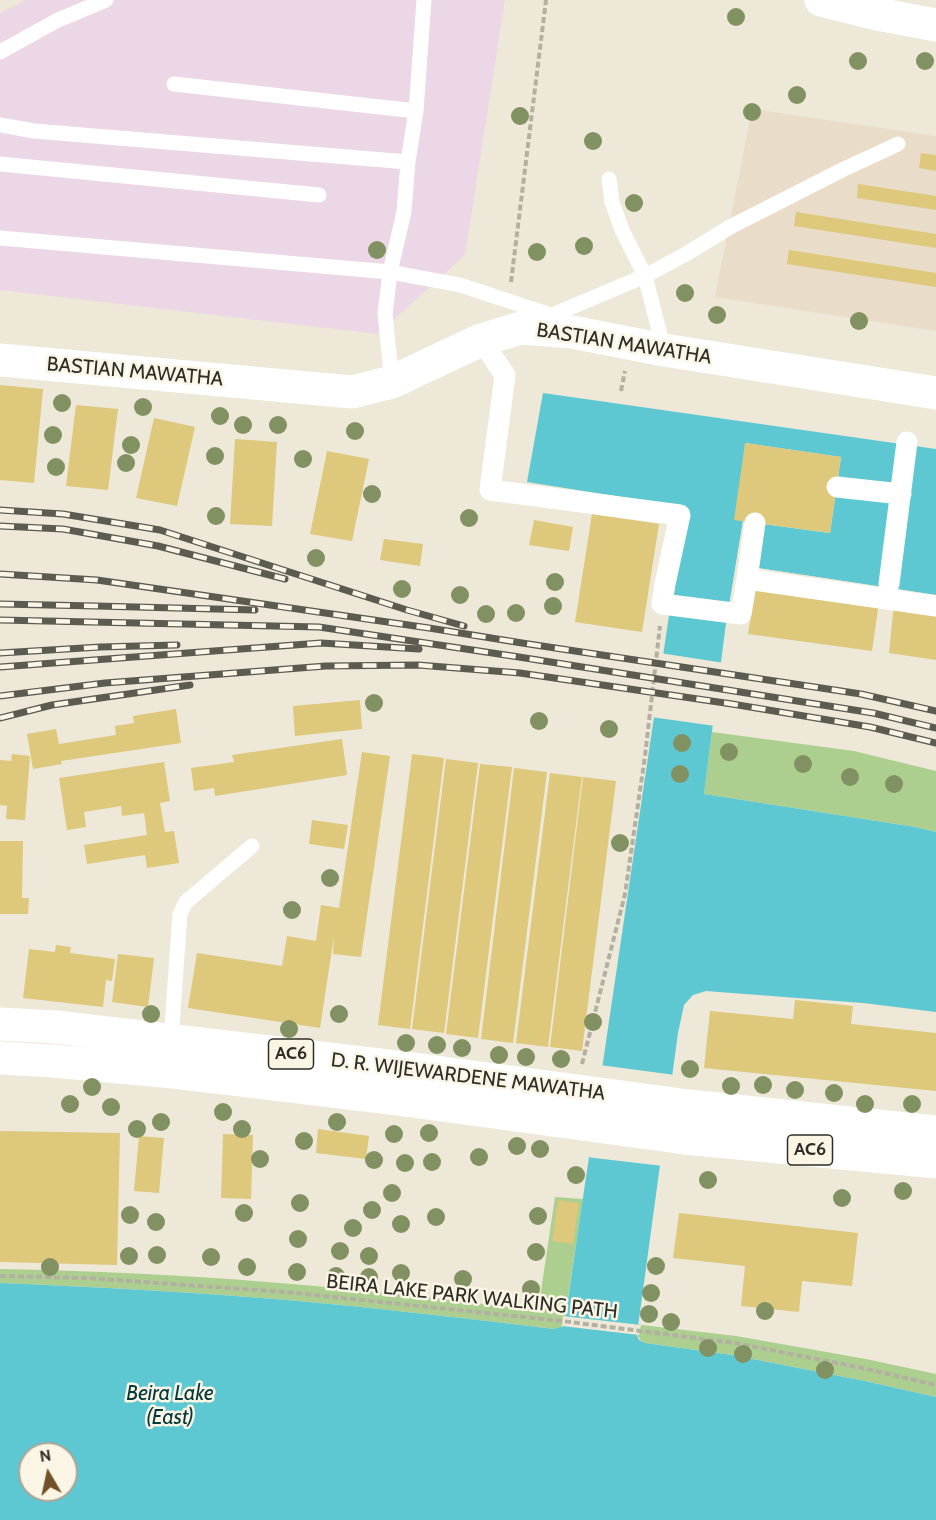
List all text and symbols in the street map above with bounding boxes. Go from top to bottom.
street label: BASTIAN MAWATHA [535,318,713,370]
street label: BASTIAN MAWATHA [46,352,224,392]
road number: AC6 [268,1039,314,1069]
street label: D. R. WIJEWARDENE MAWATHA [330,1048,606,1106]
road number: AC6 [788,1135,832,1165]
street label: BEIRA LAKE PARK WALKING PATH [325,1270,619,1324]
water label: Beira Lake (East) [126,1381,214,1431]
north arrow [18,1442,78,1502]
text: N [38,1445,52,1466]

